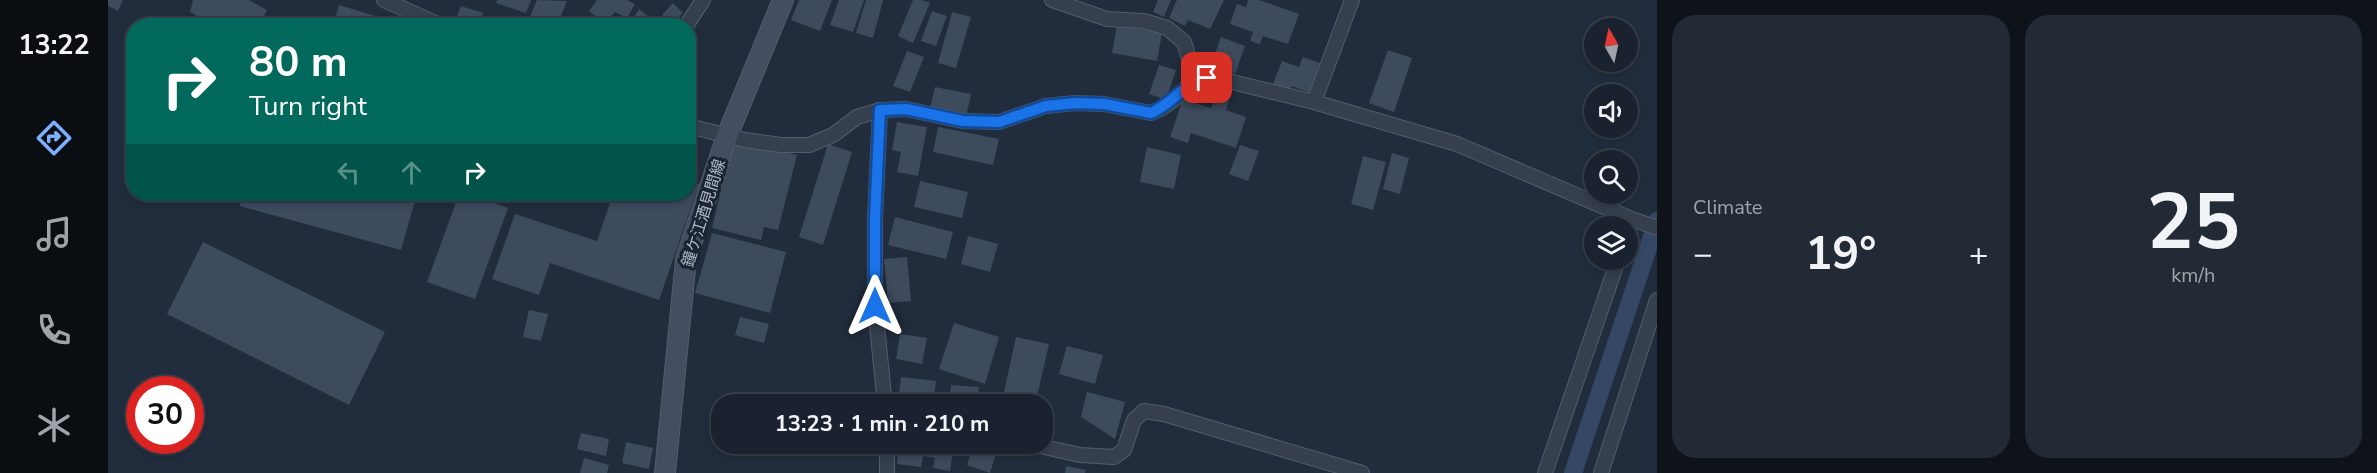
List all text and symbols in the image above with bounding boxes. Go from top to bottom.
north arrow [1584,18,1638,72]
map controls [1584,18,1638,270]
text: 13:22 [18,27,90,64]
text: 80 m [249,34,348,91]
icon: right [150,42,228,120]
pin [1181,52,1232,103]
icon: arrive [1190,61,1223,94]
button: sound [1584,84,1638,138]
text: Turn right [249,88,367,125]
icon: directions [33,117,75,159]
button: search [1584,150,1638,204]
icon: left [332,156,365,189]
icon: ahead [395,156,428,189]
icon: right [458,156,491,189]
street label: 鐘ケ江酒見間線 [677,157,731,270]
text: 25 [2146,169,2240,276]
text: Climate [1693,194,1762,221]
icon: music [33,213,75,255]
button: layers [1584,216,1638,270]
text: 19° [1805,224,1876,285]
text: − [1693,232,1713,277]
text: + [1969,232,1989,277]
text: km/h [2171,262,2215,289]
position arrow [843,274,907,338]
icon: phone [33,309,75,351]
speed limit sign: 30 [126,376,204,454]
icon: climate [33,404,75,446]
text: 13:23 · 1 min · 210 m [775,409,989,439]

